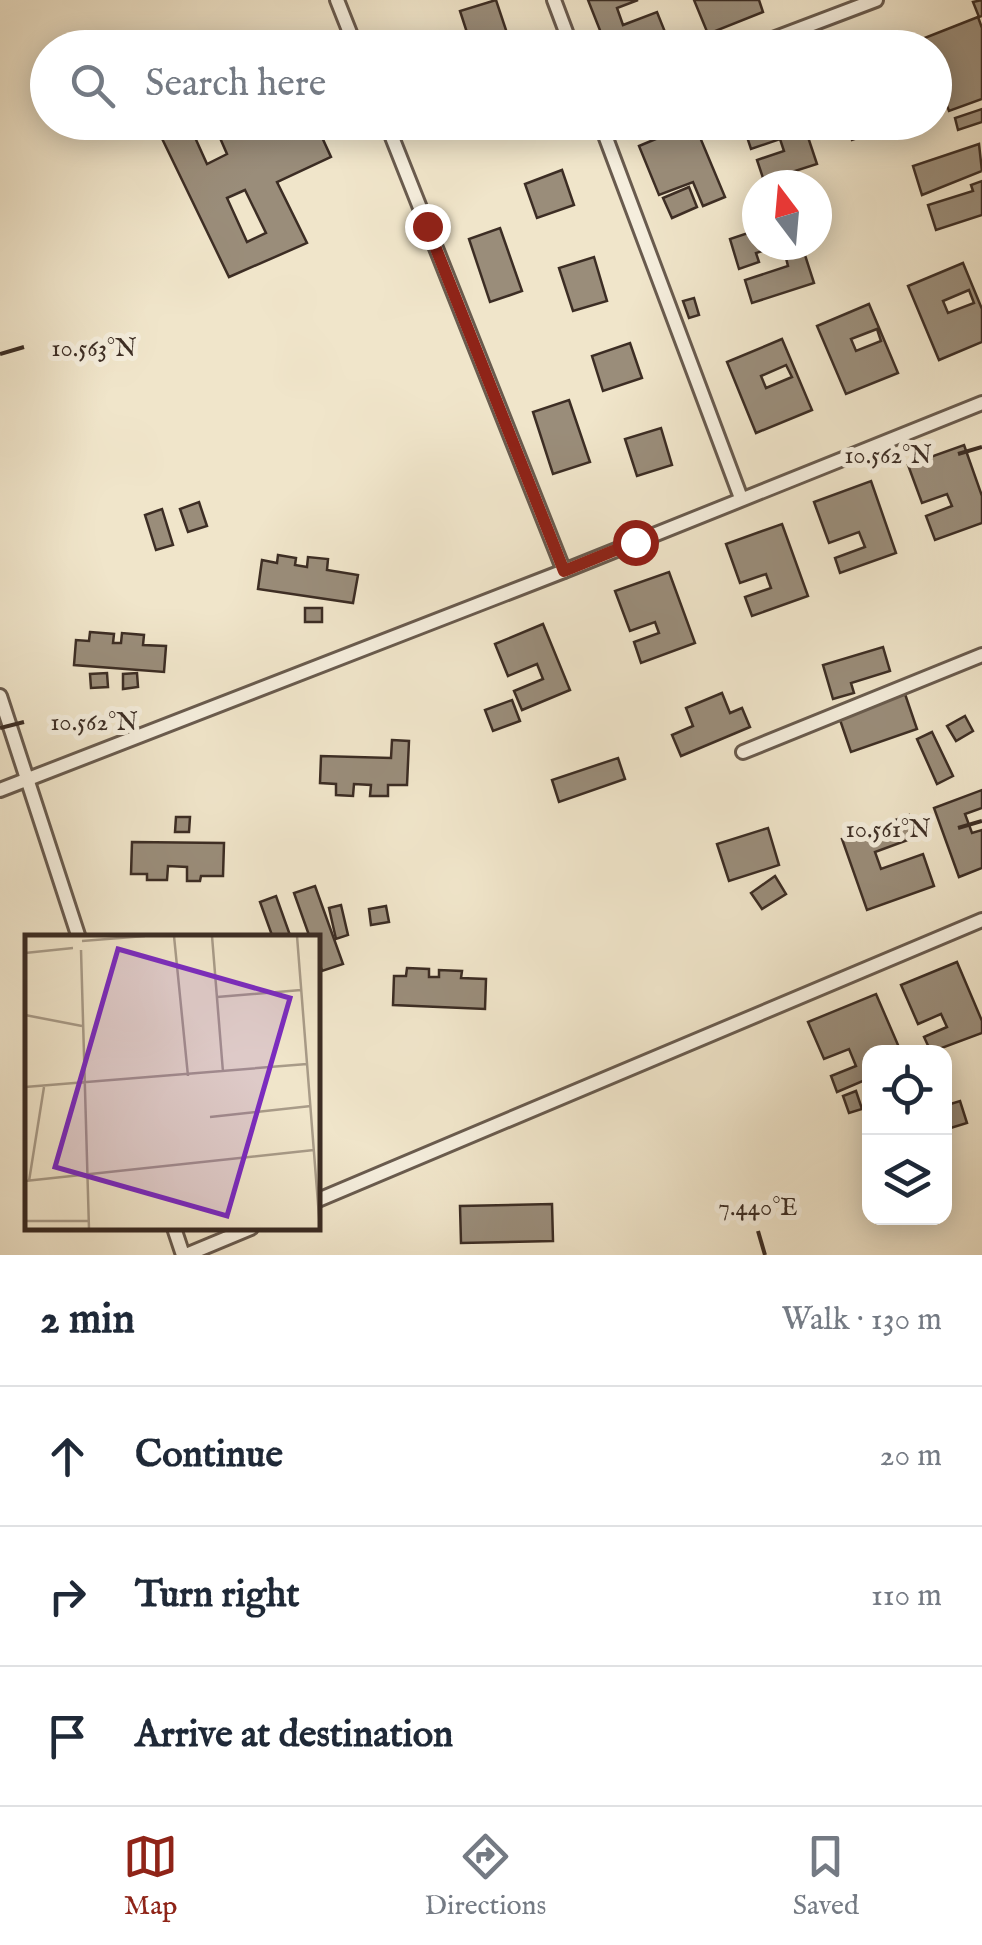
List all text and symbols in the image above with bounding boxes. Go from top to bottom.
search box [30,30,952,140]
icon: search [65,58,120,113]
text: Search here [145,61,326,109]
north arrow [742,170,832,260]
route end [405,204,451,250]
text: 10.563°N [51,333,137,365]
text: 10.562°N [844,440,932,472]
route start [613,520,659,566]
text: 10.562°N [50,707,138,739]
text: 10.561°N [845,814,931,846]
inset map [25,935,320,1230]
map controls [862,1045,952,1225]
button: locate [862,1045,952,1135]
button: layers [862,1135,952,1225]
text: 7.440°E [718,1192,798,1224]
text: 2 min [40,1294,135,1347]
text: Walk · 130 m [781,1300,942,1341]
icon: ahead [40,1429,95,1484]
text: Continue [135,1432,283,1480]
text: 20 m [880,1436,942,1477]
icon: right [40,1569,95,1624]
text: Turn right [135,1572,299,1620]
text: 110 m [871,1576,942,1617]
icon: arrive [40,1709,95,1764]
text: Arrive at destination [135,1712,453,1760]
tab: Map [123,1829,178,1924]
tab: Directions [424,1829,546,1924]
tab: Saved [793,1829,859,1924]

